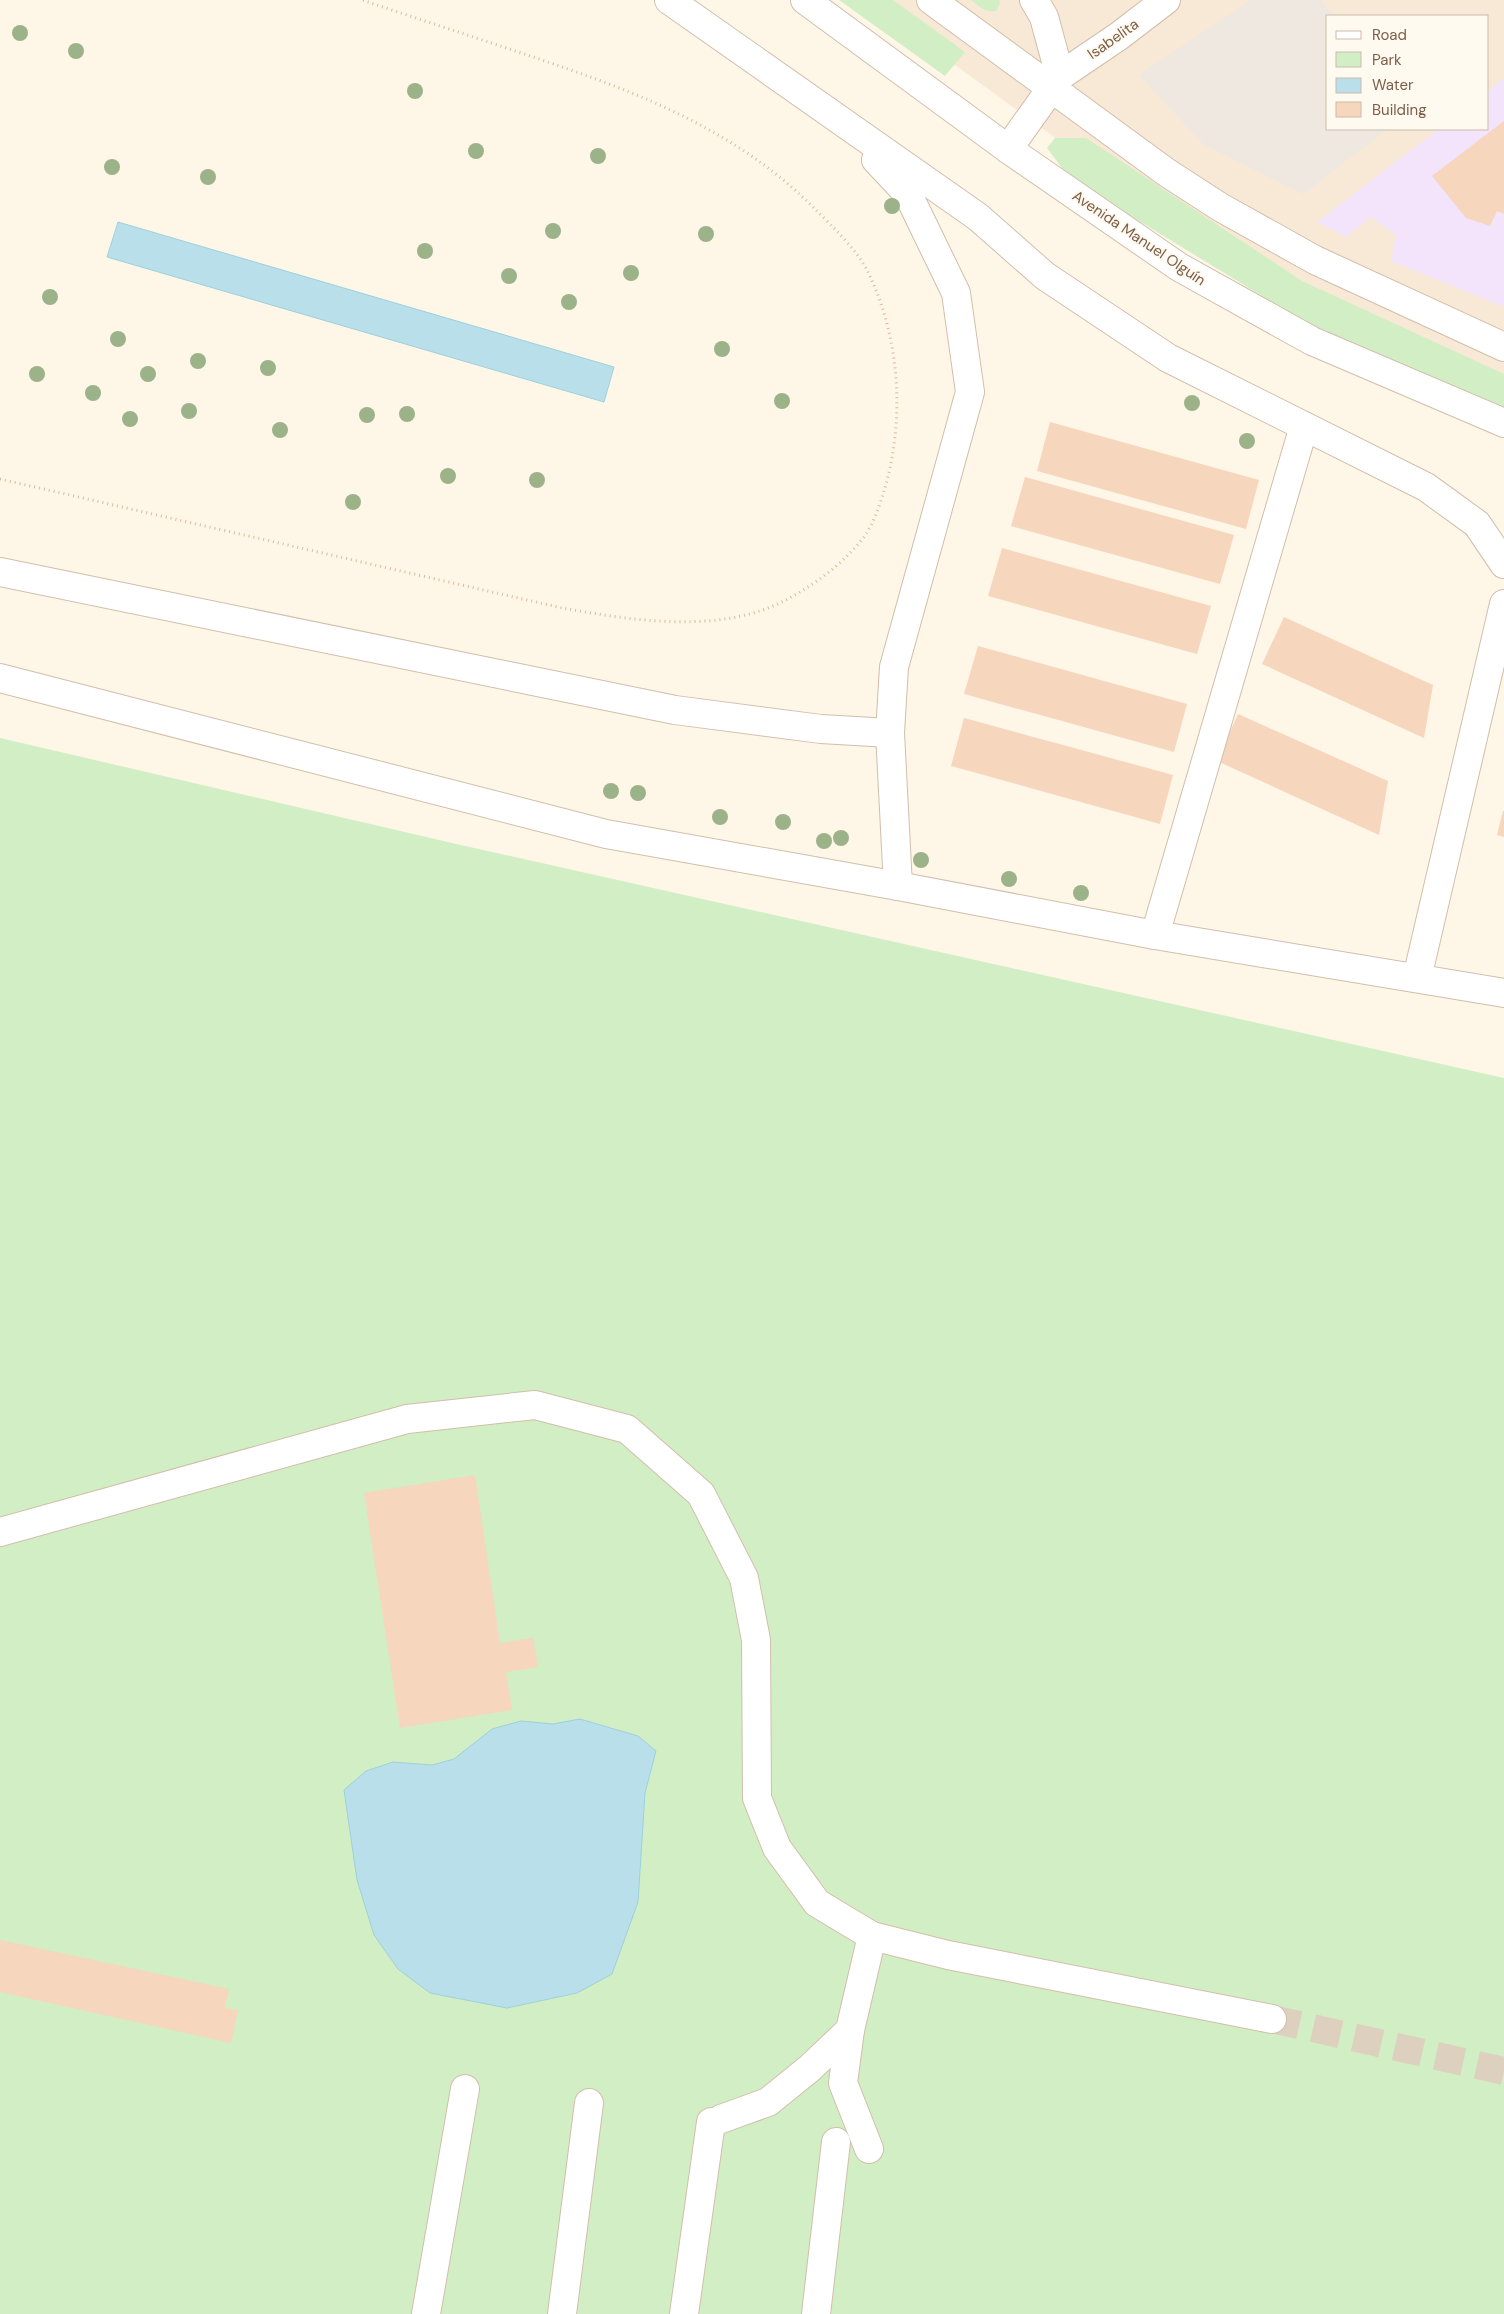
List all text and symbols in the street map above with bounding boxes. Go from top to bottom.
street label: Isabelita [1083,14,1143,64]
legend [1326,15,1489,130]
text: Road [1372,25,1407,45]
text: Park [1372,50,1402,70]
text: Water [1372,75,1414,95]
text: Building [1372,100,1427,120]
street label: Avenida Manuel Olguín [1068,186,1210,290]

